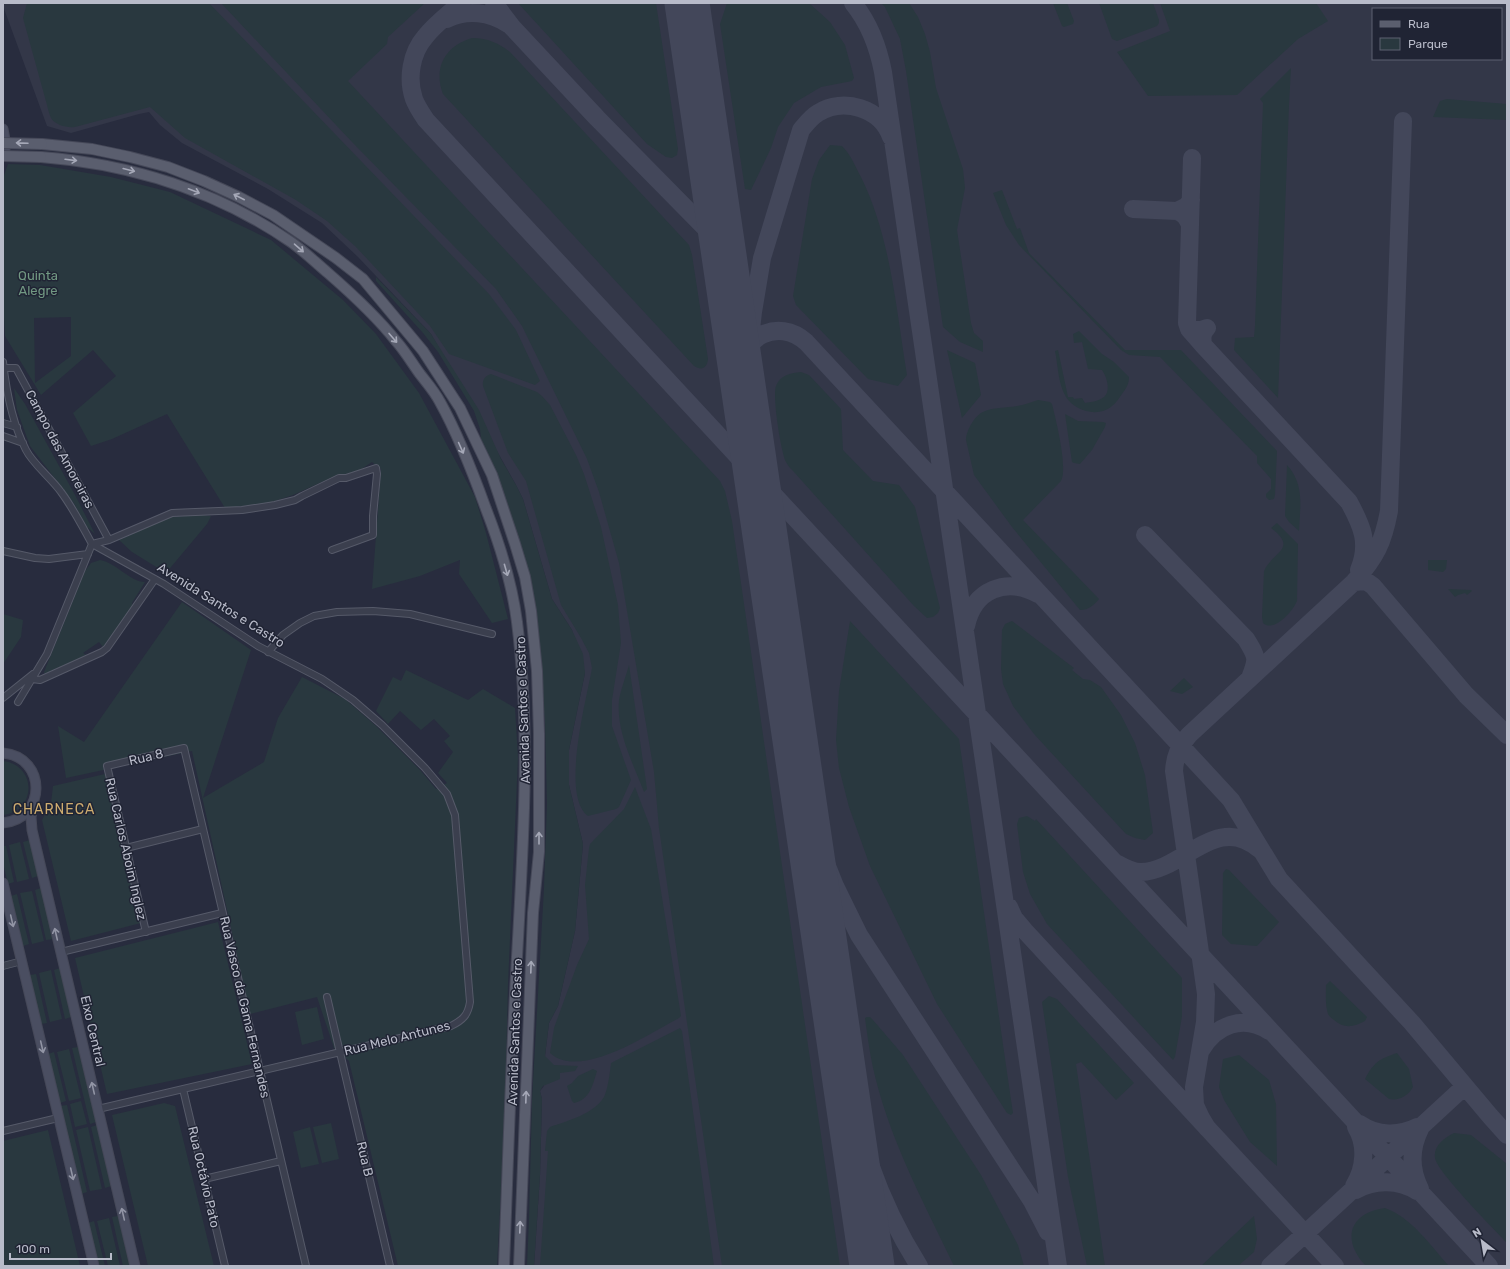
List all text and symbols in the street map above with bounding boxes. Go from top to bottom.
legend [1372,8,1502,60]
text: Rua [1408,17,1430,31]
text: Parque [1408,37,1448,51]
one-way arrow [16,139,29,147]
one-way arrow [64,156,77,164]
one-way arrow [122,167,135,174]
one-way arrow [187,187,199,195]
one-way arrow [233,193,245,200]
one-way arrow [294,244,304,253]
park label: Quinta Alegre [18,268,58,299]
one-way arrow [389,332,398,343]
street label: Campo das Amoreiras [22,387,98,511]
one-way arrow [458,441,465,453]
street label: Avenida Santos e Castro [155,560,287,650]
one-way arrow [503,563,510,576]
street label: Avenida Santos e Castro [513,636,533,784]
street label: Rua 8 [127,746,165,768]
street label: Rua Carlos Aboim Inglez [101,776,150,922]
district label: CHARNECA [13,801,95,818]
one-way arrow [535,832,543,845]
one-way arrow [9,914,16,927]
street label: Rua Vasco da Gama Fernandes [217,915,273,1100]
one-way arrow [52,928,60,941]
street label: Avenida Santos e Castro [505,958,525,1106]
one-way arrow [527,961,535,974]
street label: Eixo Central [78,994,108,1068]
street label: Rua Melo Antunes [342,1017,452,1058]
one-way arrow [38,1040,46,1053]
one-way arrow [88,1082,96,1095]
one-way arrow [522,1091,529,1104]
street label: Rua Octávio Pato [185,1125,223,1229]
street label: Rua B [354,1140,376,1178]
one-way arrow [68,1167,76,1180]
one-way arrow [118,1208,126,1221]
one-way arrow [517,1221,524,1234]
north arrow [1462,1221,1502,1261]
text: N [1470,1225,1484,1240]
scale bar [10,1235,111,1261]
text: 100 m [16,1242,50,1256]

